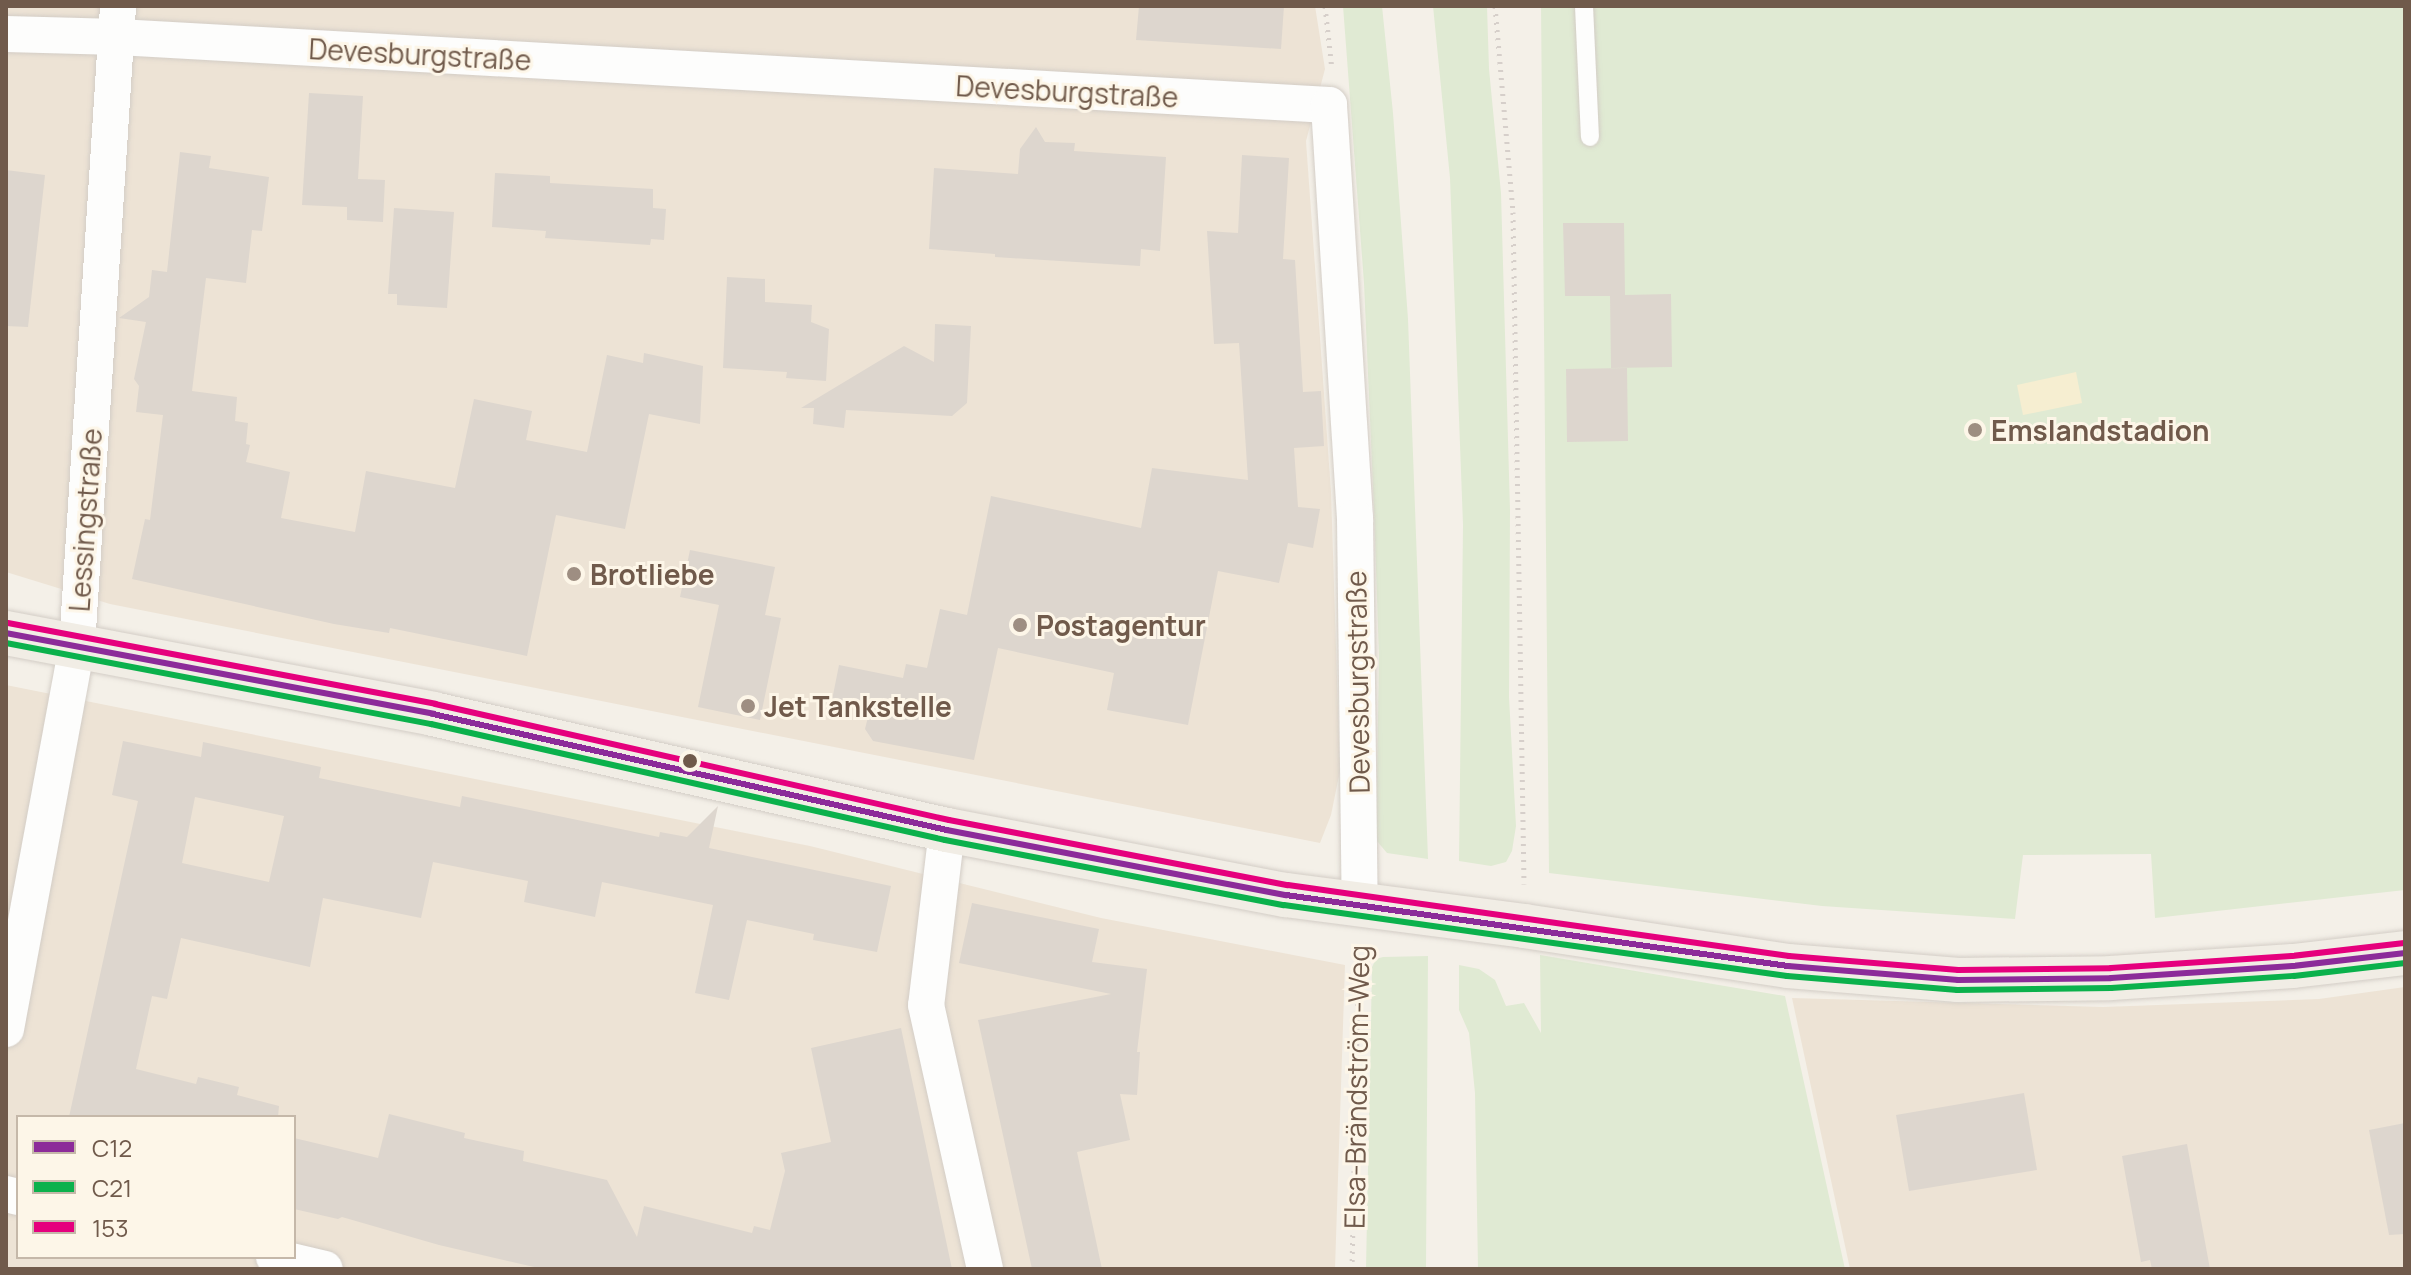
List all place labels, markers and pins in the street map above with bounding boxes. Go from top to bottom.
place label: Emslandstadion [1991,413,2210,447]
marker: Emslandstadion [1966,421,1984,439]
place label: Brotliebe [590,557,715,591]
marker: Brotliebe [565,565,583,583]
place label: Postagentur [1036,608,1206,642]
marker: Postagentur [1011,616,1029,634]
place label: Jet Tankstelle [764,689,952,723]
marker: Jet Tankstelle [739,697,757,715]
unlabelled marker [682,753,698,769]

